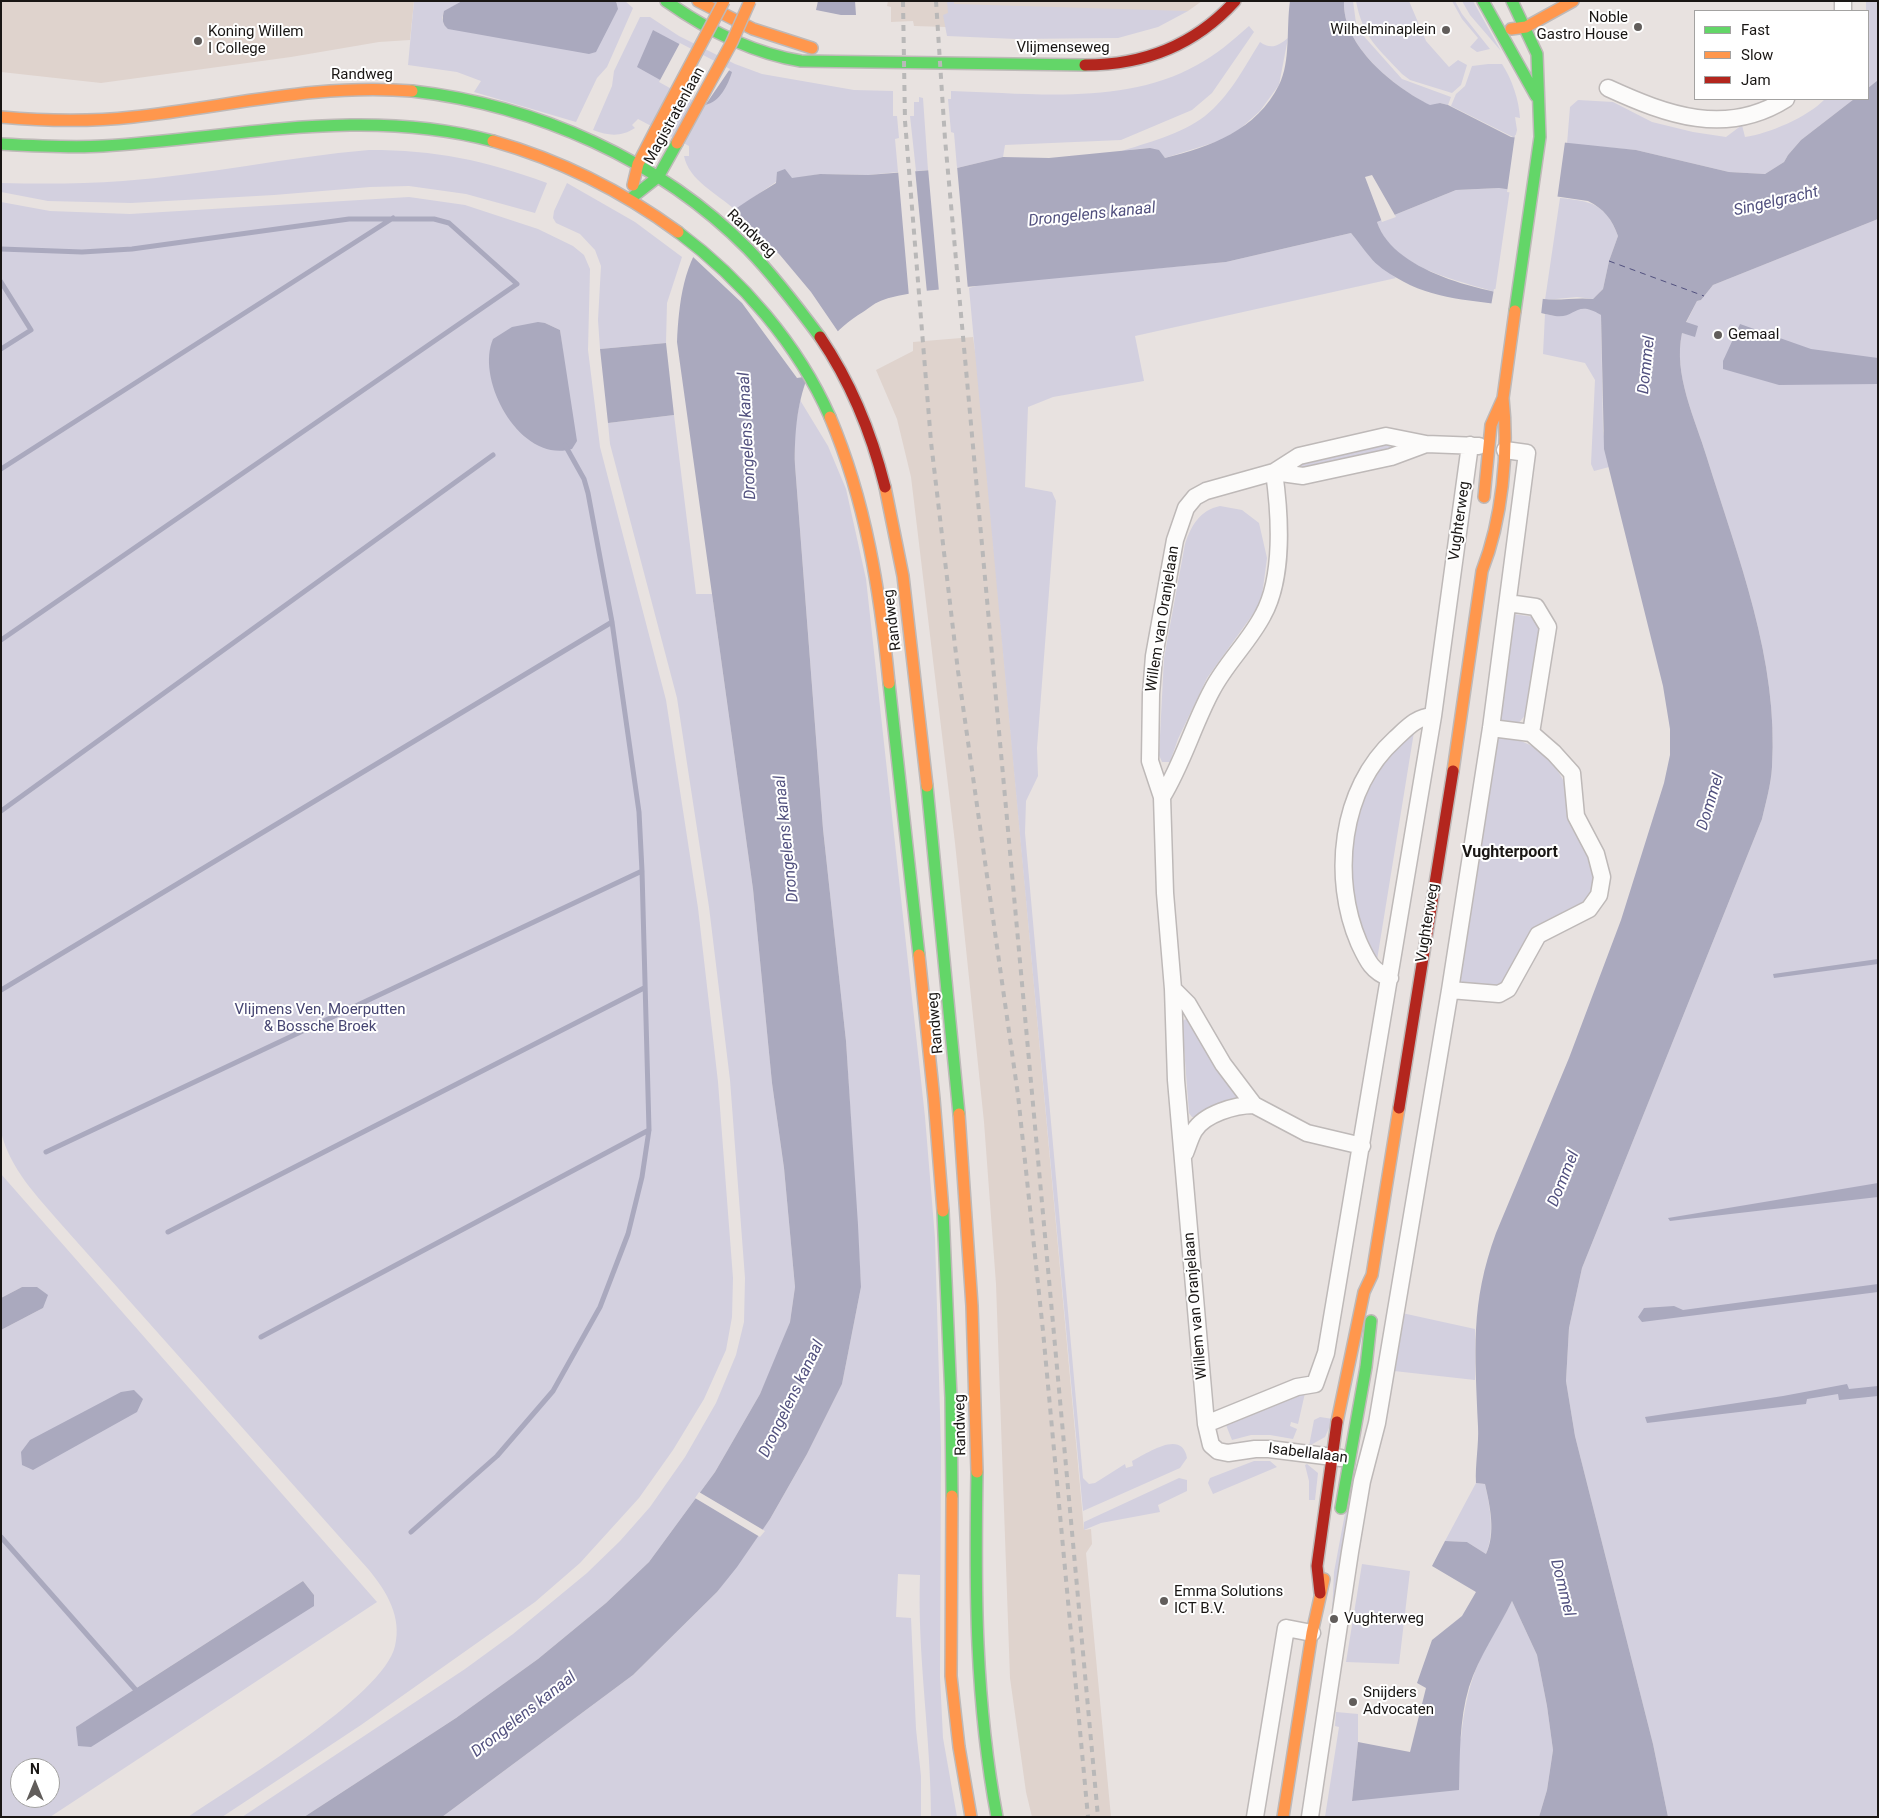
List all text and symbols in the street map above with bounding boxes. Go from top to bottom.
place label: Noble Gastro House [1537,9,1628,44]
legend [1694,10,1869,100]
place label: Wilhelminaplein [1330,21,1436,39]
marker: Noble Gastro House [1632,21,1644,33]
text: Fast [1741,21,1770,39]
place label: Koning Willem I College [208,23,303,58]
marker: Wilhelminaplein [1440,24,1452,36]
marker: Koning Willem I College [192,35,204,47]
street label: Vlijmenseweg [1016,39,1110,57]
text: Slow [1741,46,1773,64]
street label: Magistratenlaan [641,64,709,168]
street label: Randweg [331,66,393,84]
text: Jam [1741,71,1771,89]
water label: Singelgracht [1732,183,1820,221]
water label: Drongelens kanaal [1027,199,1157,231]
street label: Randweg [723,206,779,262]
place label: Gemaal [1728,326,1779,344]
marker: Gemaal [1712,329,1724,341]
water label: Dommel [1634,335,1660,395]
water label: Drongelens kanaal [735,372,761,500]
street label: Vughterweg [1446,480,1474,562]
street label: Willem van Oranjelaan [1143,545,1183,693]
street label: Randweg [880,588,906,652]
water label: Dommel [1693,771,1729,833]
water label: Drongelens kanaal [771,774,803,904]
district label: Vughterpoort [1462,843,1558,863]
street label: Vughterweg [1413,882,1443,964]
street label: Randweg [924,991,948,1055]
park label: Vlijmens Ven, Moerputten & Bossche Broek [235,1001,405,1036]
water label: Dommel [1544,1148,1584,1210]
street label: Willem van Oranjelaan [1181,1232,1211,1380]
water label: Drongelens kanaal [755,1337,829,1461]
street label: Randweg [951,1394,971,1456]
street label: Isabellalaan [1267,1440,1349,1468]
water label: Dommel [1546,1557,1578,1619]
place label: Emma Solutions ICT B.V. [1174,1583,1283,1618]
marker: Emma Solutions ICT B.V. [1158,1595,1170,1607]
place label: Vughterweg [1344,1610,1424,1628]
marker: Vughterweg [1328,1613,1340,1625]
water label: Drongelens kanaal [468,1668,580,1762]
place label: Snijders Advocaten [1363,1684,1434,1719]
marker: Snijders Advocaten [1347,1696,1359,1708]
north arrow [10,1758,60,1808]
text: N [30,1761,40,1777]

